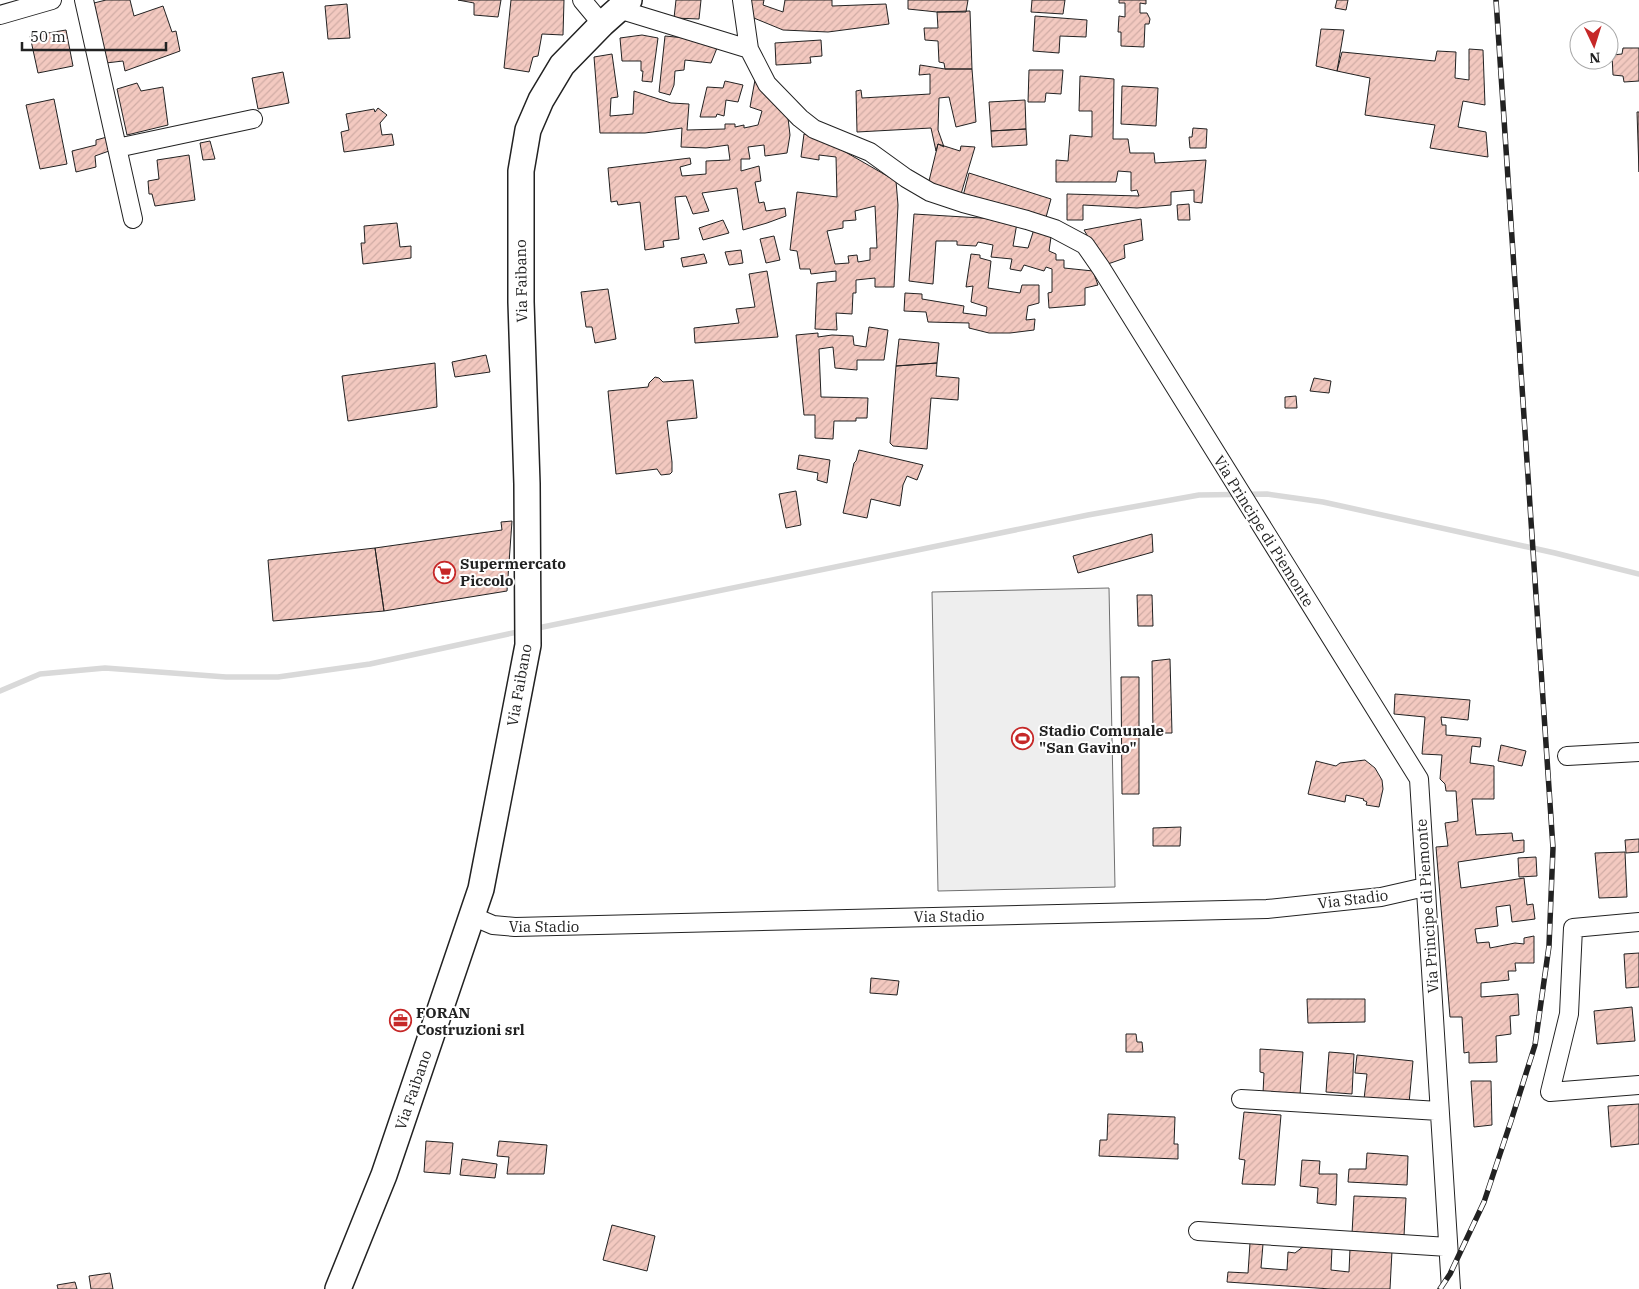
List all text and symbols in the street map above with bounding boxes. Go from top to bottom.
scale bar [22,20,166,52]
north arrow [1569,20,1619,70]
text: 50 m [30,27,66,46]
text: N [1589,49,1601,67]
street label: Via Faibano [511,239,531,323]
street label: Via Principe di Piemonte [1210,452,1318,610]
place label: Supermercato Piccolo [460,554,566,590]
supermarket icon: Supermercato Piccolo [432,560,456,584]
street label: Via Faibano [502,642,536,728]
place label: Stadio Comunale "San Gavino" [1039,721,1164,757]
sports icon: Stadio Comunale "San Gavino" [1011,727,1035,751]
street label: Via Principe di Piemonte [1411,818,1443,994]
street label: Via Stadio [1317,885,1389,913]
street label: Via Stadio [914,906,984,926]
street label: Via Stadio [509,917,579,936]
place label: FORAN Costruzioni srl [416,1003,525,1039]
office icon: FORAN Costruzioni srl [388,1009,412,1033]
street label: Via Faibano [390,1048,436,1132]

